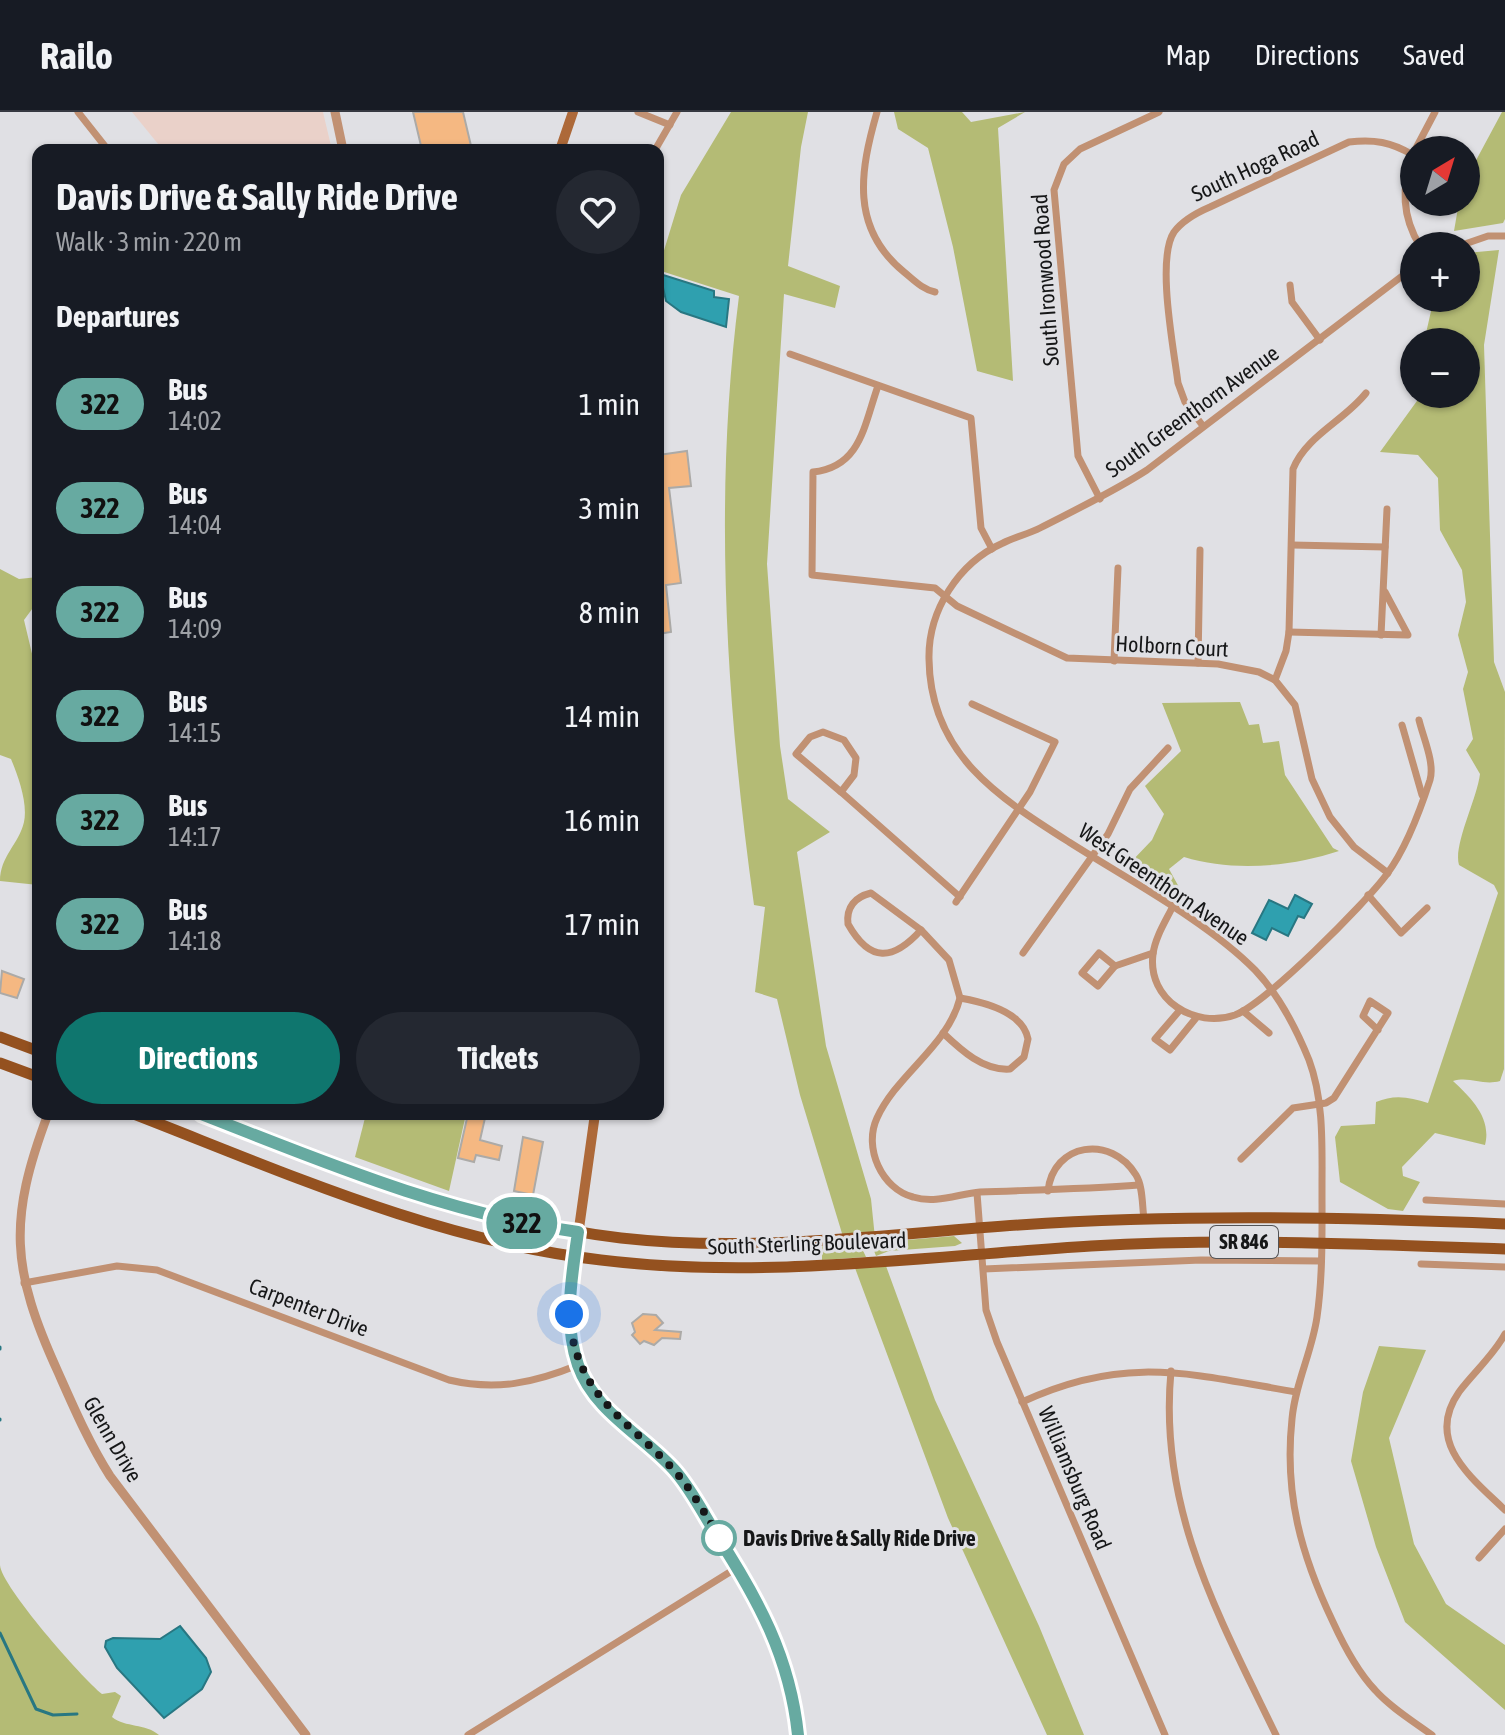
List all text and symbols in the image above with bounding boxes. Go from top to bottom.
text: Railo [40,34,113,77]
text: Map [1166,39,1211,71]
text: Directions [1255,39,1359,71]
text: Saved [1403,39,1465,71]
street label: South Hoga Road [1187,125,1323,207]
north arrow [1400,136,1480,216]
map controls [1400,136,1480,408]
button: heart [556,170,640,254]
text: Davis Drive & Sally Ride Drive [56,175,458,218]
street label: South Ironwood Road [1026,193,1064,367]
text: Walk · 3 min · 220 m [56,227,242,257]
button: + [1400,232,1480,312]
text: Departures [56,299,179,333]
button: − [1400,328,1480,408]
street label: South Greenthorn Avenue [1100,340,1284,482]
text: Bus [168,372,207,406]
text: 1 min [579,387,640,421]
text: 322 [80,388,120,420]
text: 14:02 [168,406,222,436]
text: Bus [168,476,207,510]
text: 3 min [579,491,640,525]
text: 322 [80,492,120,524]
text: 14:04 [168,510,222,540]
text: Bus [168,580,207,614]
text: 8 min [579,595,640,629]
text: 322 [80,596,120,628]
text: 14:09 [168,614,222,644]
street label: Holborn Court [1115,630,1229,662]
text: Bus [168,684,207,718]
text: 14 min [565,699,640,733]
text: 322 [80,700,120,732]
text: 14:15 [168,718,222,748]
text: Bus [168,788,207,822]
text: 16 min [565,803,640,837]
text: 322 [80,804,120,836]
street label: West Greenthorn Avenue [1074,817,1254,951]
text: 14:17 [168,822,222,852]
text: Bus [168,892,207,926]
text: 17 min [565,907,640,941]
text: 322 [80,908,120,940]
text: 14:18 [168,926,222,956]
button: Directions [56,1012,340,1104]
button: Tickets [356,1012,640,1104]
line badge: 322 [476,1197,568,1249]
text: 322 [502,1207,542,1239]
road number: SR 846 [1210,1226,1278,1258]
street label: South Sterling Boulevard [707,1227,907,1259]
street label: Carpenter Drive [246,1272,372,1342]
your location [549,1294,589,1334]
street label: Glenn Drive [78,1392,148,1486]
street label: Williamsburg Road [1033,1403,1117,1553]
marker: Davis Drive & Sally Ride Drive [702,1521,736,1555]
place label: Davis Drive & Sally Ride Drive [743,1525,976,1551]

